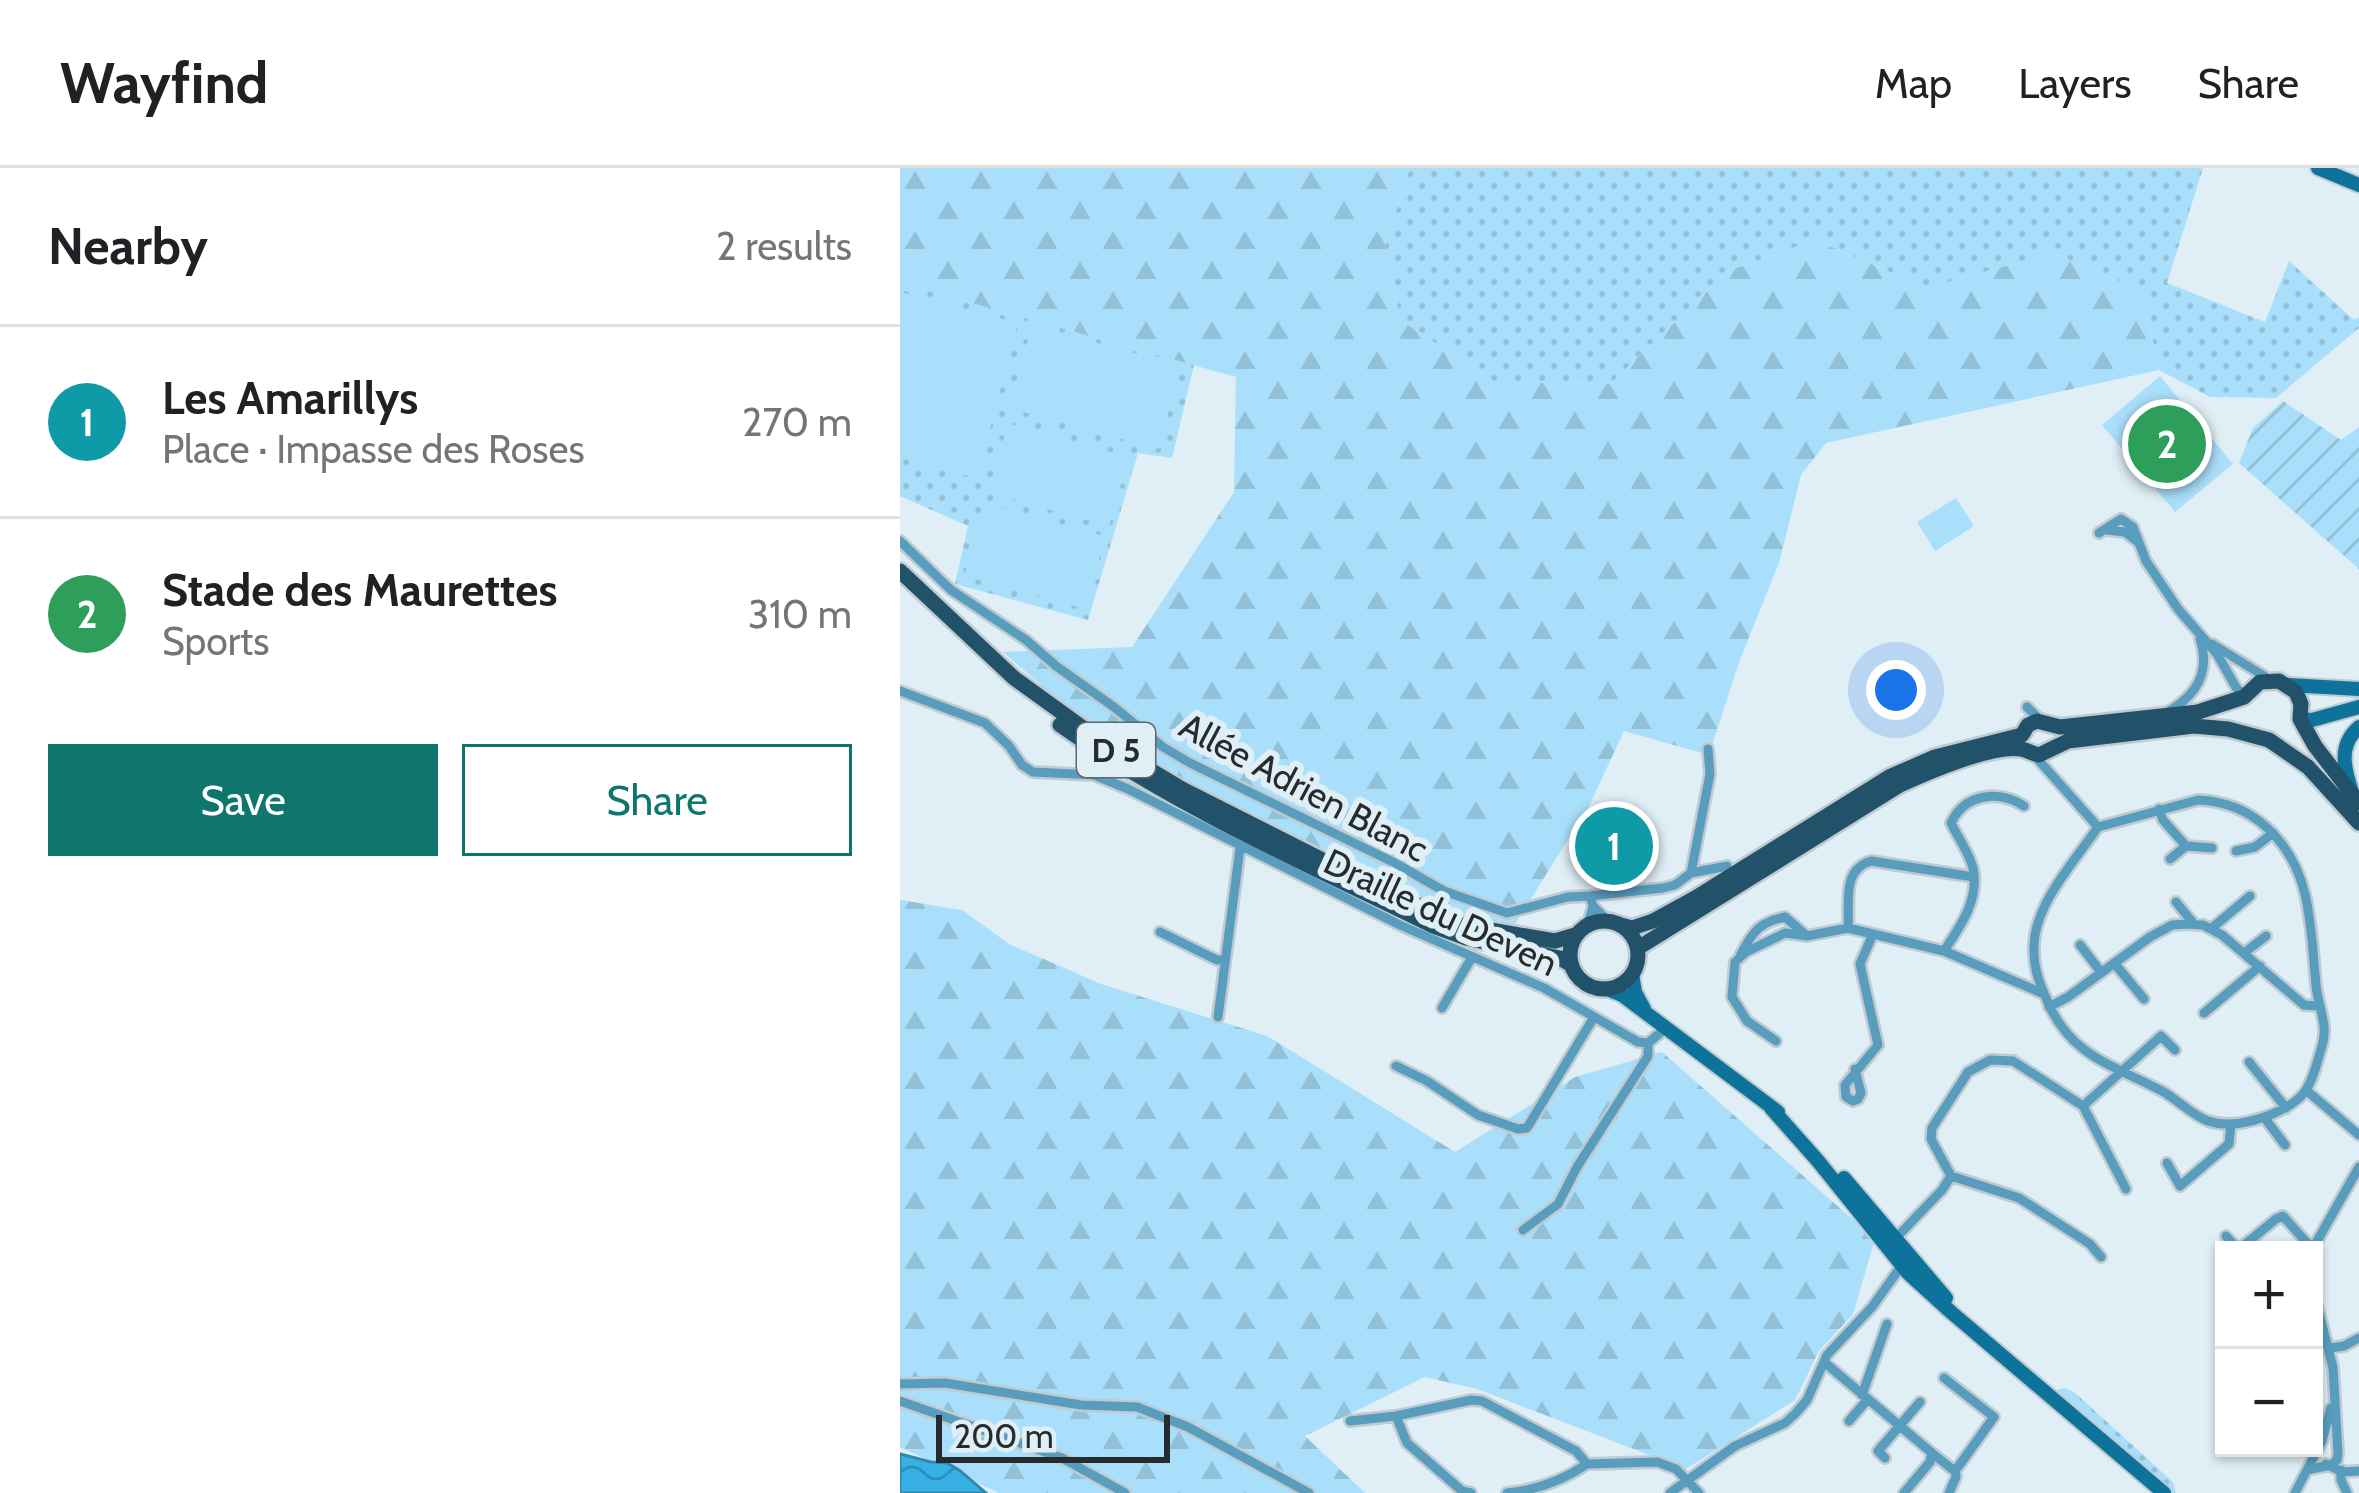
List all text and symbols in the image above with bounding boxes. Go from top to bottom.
text: Wayfind [60,48,268,117]
text: Map [1875,57,1952,109]
text: Layers [2018,57,2132,109]
text: Share [2198,57,2299,109]
text: Nearby [48,215,208,277]
text: 2 results [716,222,852,270]
text: Les Amarillys [162,371,418,425]
text: 1 [80,398,94,446]
text: 270 m [742,398,852,446]
pin: 2 [2128,399,2206,489]
text: Place · Impasse des Roses [162,425,585,473]
text: Stade des Maurettes [162,563,558,617]
text: 2 [77,590,97,638]
text: 310 m [748,590,852,638]
text: Sports [162,617,269,665]
your location [1866,660,1926,720]
street label: Allée Adrien Blanc [1172,703,1436,871]
road number: D 5 [1077,723,1155,777]
button: Save [48,744,438,856]
button: Share [462,744,852,856]
pin: 1 [1575,801,1653,891]
street label: Draille du Deven [1317,839,1565,985]
map controls [2215,1241,2323,1457]
button: + [2215,1241,2323,1349]
button: − [2215,1349,2323,1457]
scale bar [936,1409,1170,1462]
text: 200 m [954,1416,1054,1456]

